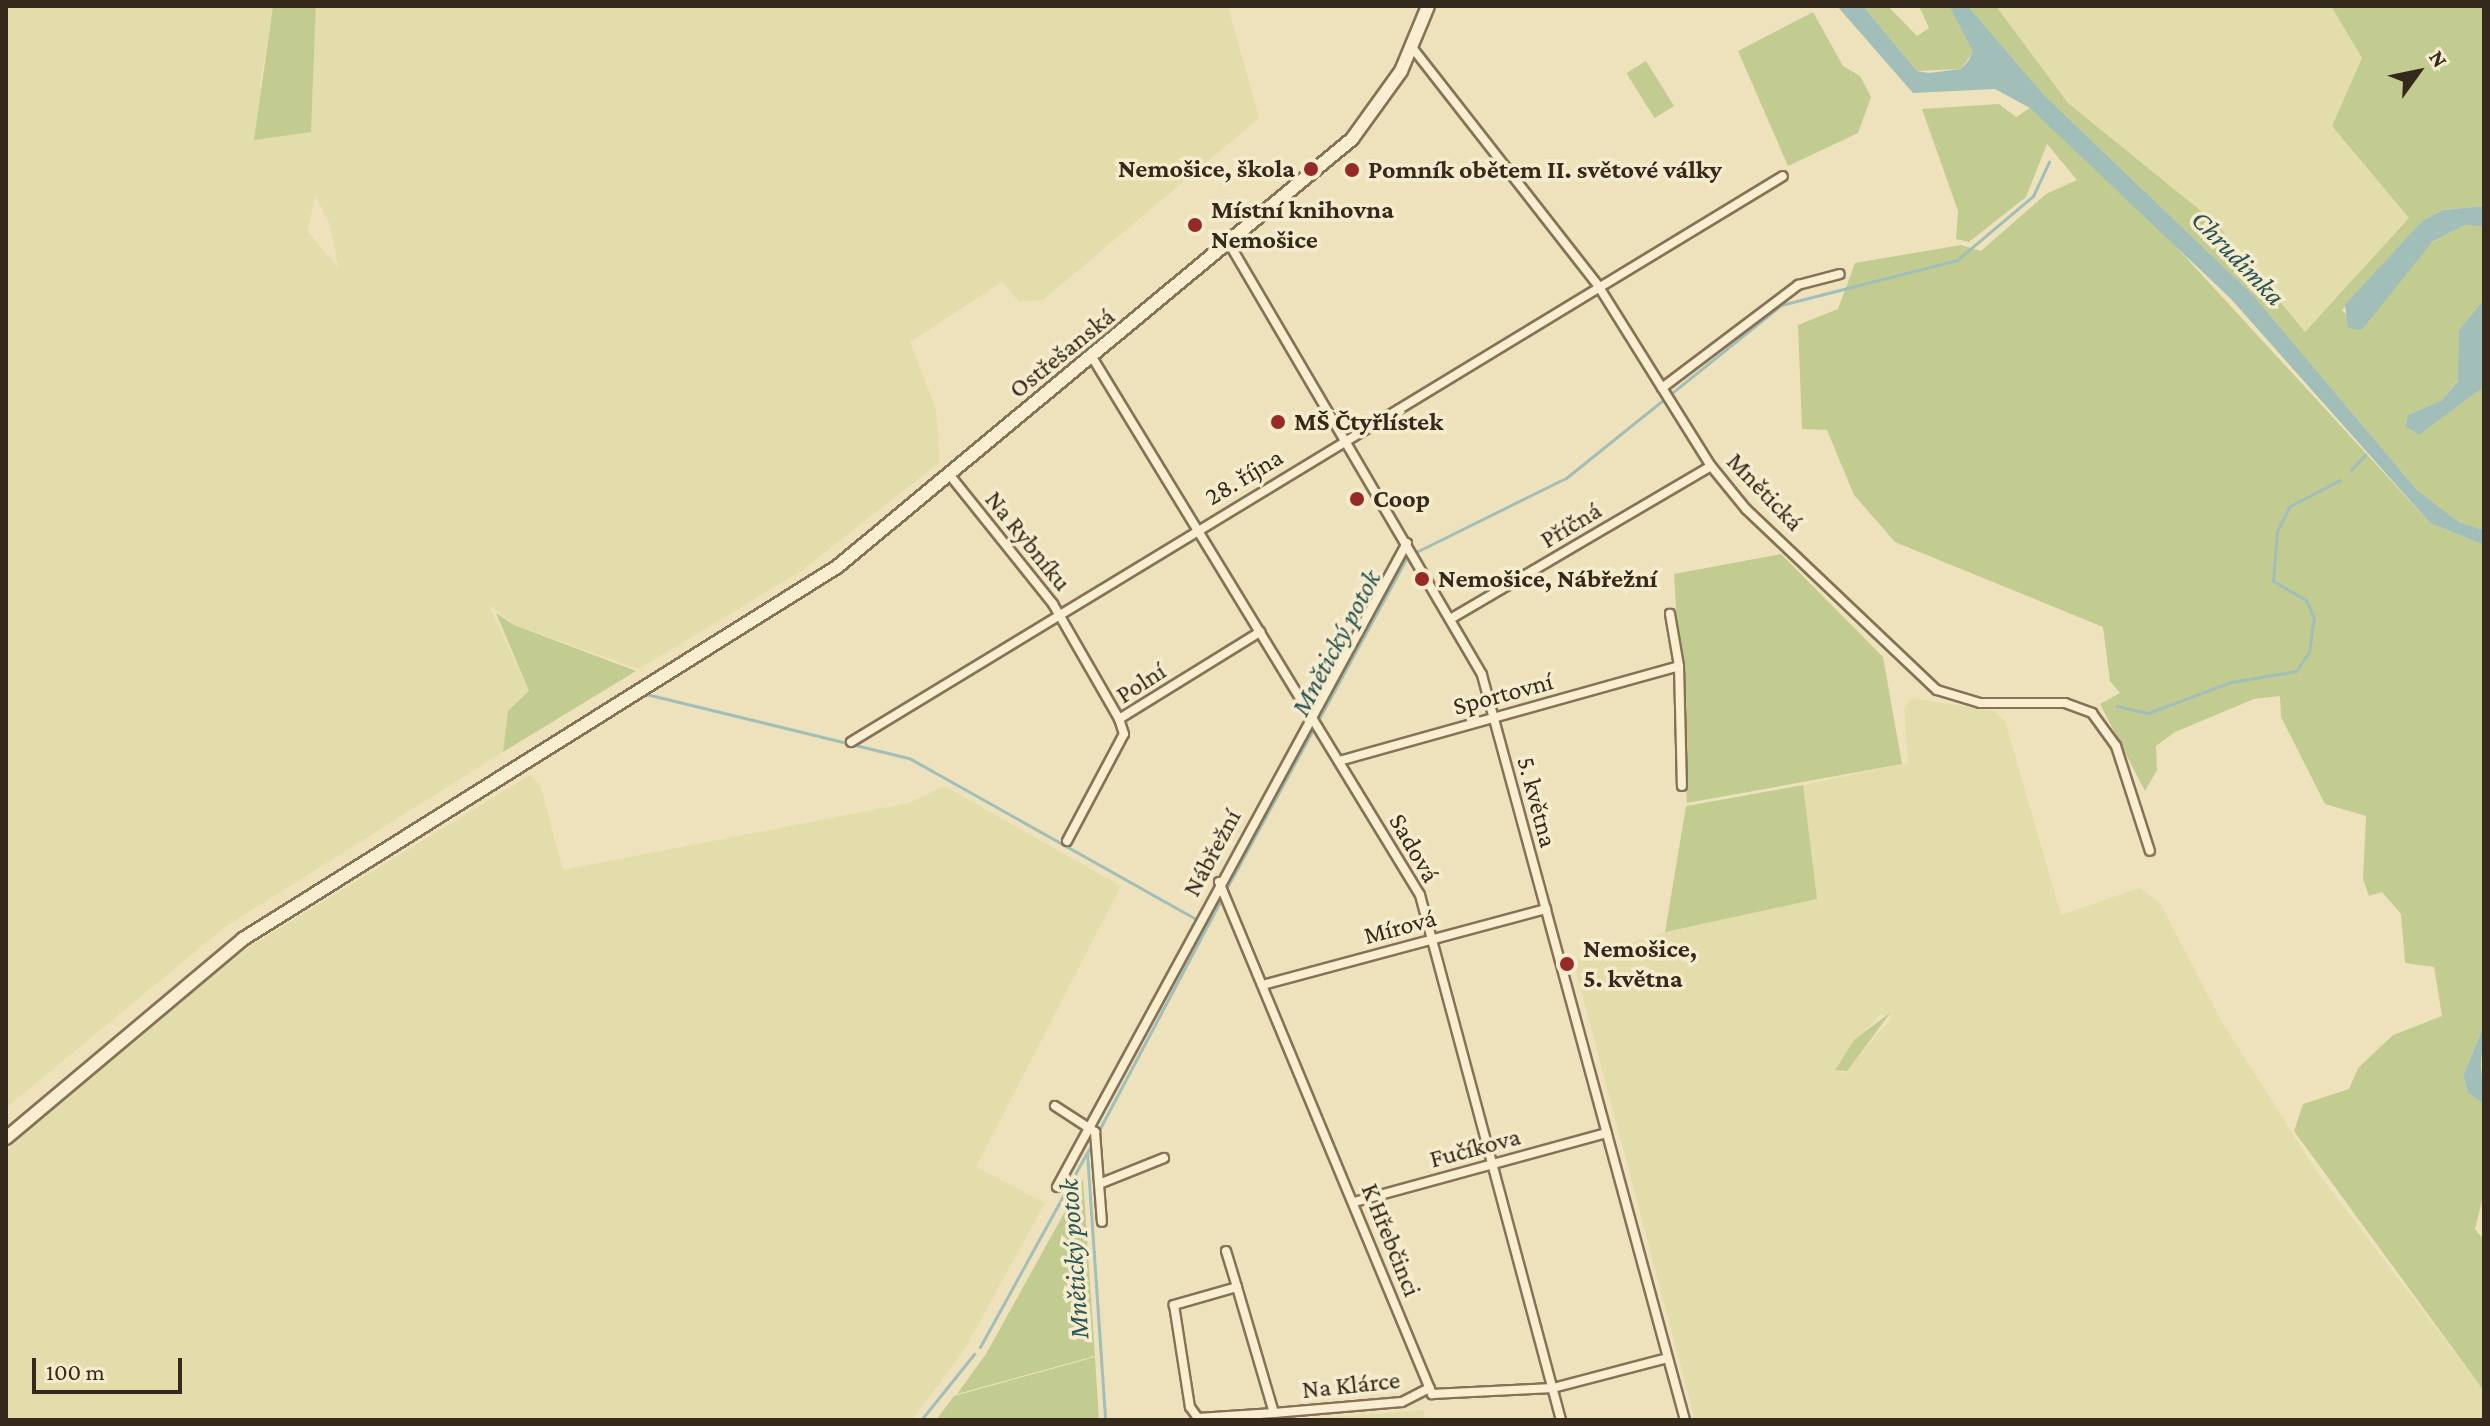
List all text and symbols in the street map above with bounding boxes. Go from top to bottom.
north arrow [2378,32,2458,112]
text: N [2424,46,2453,72]
place label: Nemošice, škola [1118,153,1295,185]
place label: Pomník obětem II. světové války [1368,154,1722,186]
marker: Nemošice, škola [1302,160,1320,178]
marker: Pomník obětem II. světové války [1343,161,1361,179]
place label: Místní knihovna Nemošice [1211,194,1394,256]
water label: Chrudimka [2184,203,2292,313]
marker: Místní knihovna Nemošice [1186,216,1204,234]
street label: Ostřešanská [1003,301,1121,405]
place label: MŠ Čtyřlístek [1294,406,1443,438]
marker: MŠ Čtyřlístek [1269,413,1287,431]
street label: 28. října [1199,442,1289,512]
street label: Mnětická [1720,446,1810,538]
place label: Coop [1373,483,1430,515]
street label: Na Rybníku [978,485,1078,597]
marker: Coop [1348,490,1366,508]
street label: Příčná [1535,495,1607,555]
place label: Nemošice, Nábřežní [1438,563,1657,595]
water label: Mnětický potok [1284,564,1388,722]
marker: Nemošice, Nábřežní [1413,570,1431,588]
street label: Polní [1110,655,1172,711]
street label: Sportovní [1450,666,1556,722]
street label: 5. května [1510,753,1564,851]
street label: Nábřežní [1176,804,1248,902]
street label: Sadová [1382,808,1446,888]
street label: Mírová [1360,902,1440,952]
place label: Nemošice, 5. května [1583,933,1697,994]
marker: Nemošice, 5. května [1558,955,1576,973]
street label: Fučíkova [1426,1121,1524,1175]
water label: Mnětický potok [1052,1178,1096,1340]
street label: K Hřebčinci [1354,1179,1428,1301]
scale bar [36,1342,186,1392]
text: 100 m [46,1358,105,1385]
street label: Na Klárce [1300,1364,1402,1406]

